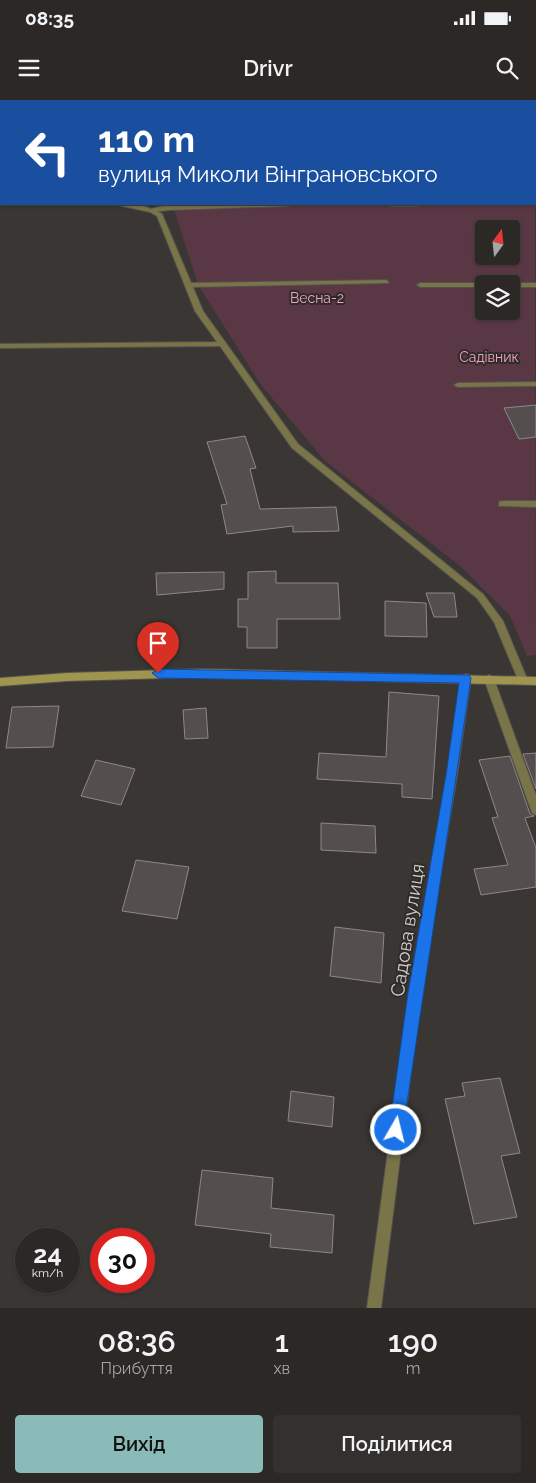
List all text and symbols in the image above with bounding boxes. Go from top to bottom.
text: 08:35 [25,7,74,29]
icon: menu [15,54,43,82]
icon: search [493,54,521,82]
text: Drivr [243,55,293,81]
text: 110 m [98,119,195,160]
icon: left [15,120,80,185]
text: вулиця Миколи Вінграновського [98,161,438,187]
north arrow [475,220,520,265]
map controls [475,220,520,320]
button: layers [475,275,520,320]
park label: Весна-2 [290,290,344,306]
park label: Садівник [459,349,519,365]
pin [137,622,179,673]
icon: arrive [144,629,172,657]
street label: Садова вулиця [386,862,428,998]
position arrow [369,1103,421,1155]
speed limit sign: 30 [90,1228,155,1293]
text: 24 [33,1239,62,1269]
text: km/h [32,1266,63,1280]
text: 08:36 [98,1324,176,1359]
text: 1 [275,1324,289,1359]
text: 190 [388,1324,438,1359]
text: Прибуття [101,1359,173,1378]
text: хв [273,1359,290,1378]
text: m [406,1359,420,1378]
button: Вихід [15,1415,263,1473]
button: Поділитися [273,1415,521,1473]

